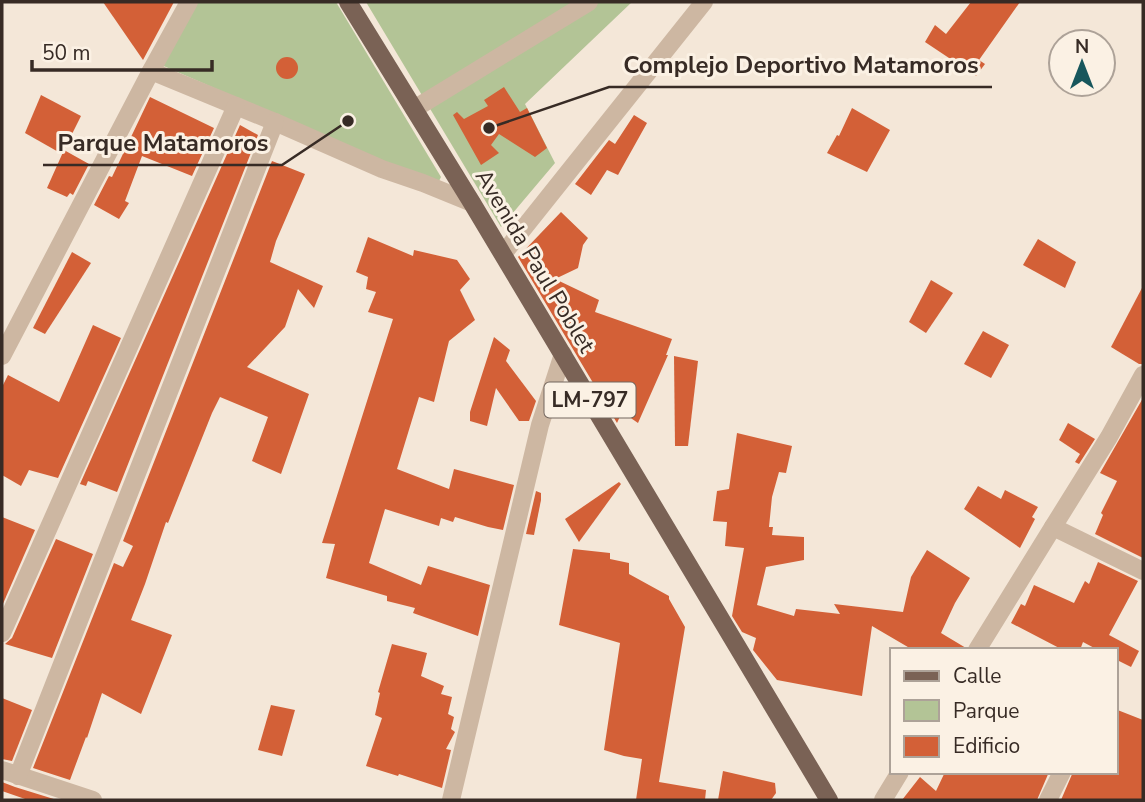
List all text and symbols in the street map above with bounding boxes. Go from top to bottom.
scale bar [32,28,212,72]
north arrow [1047,28,1117,98]
text: N [1075,34,1089,60]
text: 50 m [42,39,91,67]
callout: Complejo Deportivo Matamoros [609,42,992,87]
text: Complejo Deportivo Matamoros [623,49,979,81]
callout: Parque Matamoros [43,120,282,165]
text: Parque Matamoros [57,127,269,159]
street label: Avenida Paul Poblet [468,163,603,359]
road number: LM-797 [544,382,636,418]
legend [890,648,1117,774]
text: Calle [953,662,1001,690]
text: Parque [953,697,1020,725]
text: Edificio [953,732,1020,760]

